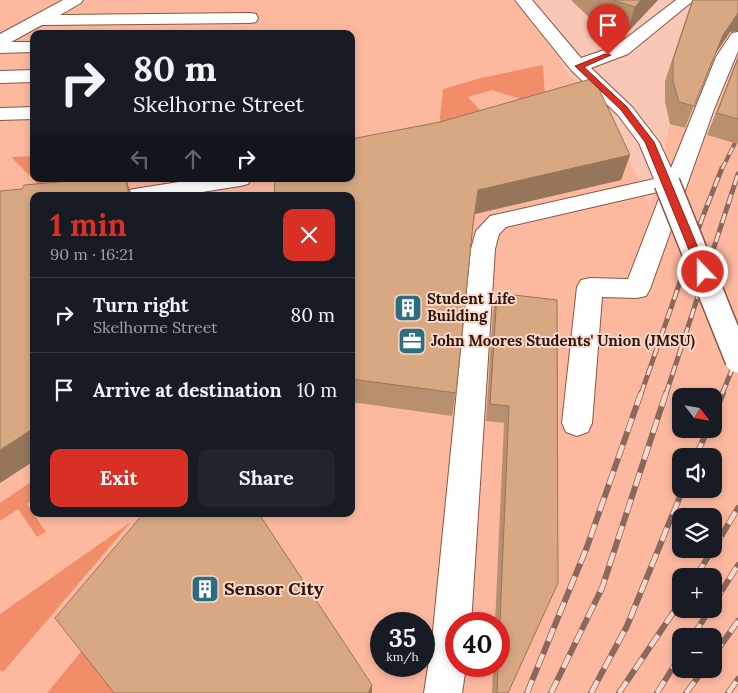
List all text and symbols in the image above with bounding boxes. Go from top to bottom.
pin [587,4,629,55]
icon: arrive [594,11,622,39]
text: 80 m [133,46,217,91]
icon: right [50,50,115,115]
text: Skelhorne Street [133,90,304,118]
icon: left [126,145,154,173]
icon: ahead [179,145,207,173]
icon: right [232,145,260,173]
text: 1 min [50,206,127,244]
button: close [283,209,335,261]
text: 90 m · 16:21 [50,244,134,264]
position arrow [676,245,728,297]
place label: Student Life Building [427,289,515,325]
text: Turn right [93,293,189,317]
building icon: Student Life Building [393,293,423,323]
icon: right [50,301,78,329]
text: 80 m [291,303,335,327]
text: Skelhorne Street [93,317,217,337]
office icon: John Moores Students' Union (JMSU) [397,326,427,356]
place label: John Moores Students' Union (JMSU) [431,331,696,351]
icon: arrive [50,376,78,404]
text: Arrive at destination [93,378,282,402]
text: 10 m [297,378,337,402]
north arrow [672,388,722,438]
map controls [672,388,722,678]
button: sound [672,448,722,498]
button: Exit [50,449,188,507]
button: Share [198,449,335,507]
button: layers [672,508,722,558]
button: + [672,568,722,618]
building icon: Sensor City [190,574,220,604]
place label: Sensor City [224,577,324,600]
speed limit sign: 40 [445,612,510,677]
text: 35 [389,622,416,654]
button: − [672,628,722,678]
text: km/h [386,649,419,664]

